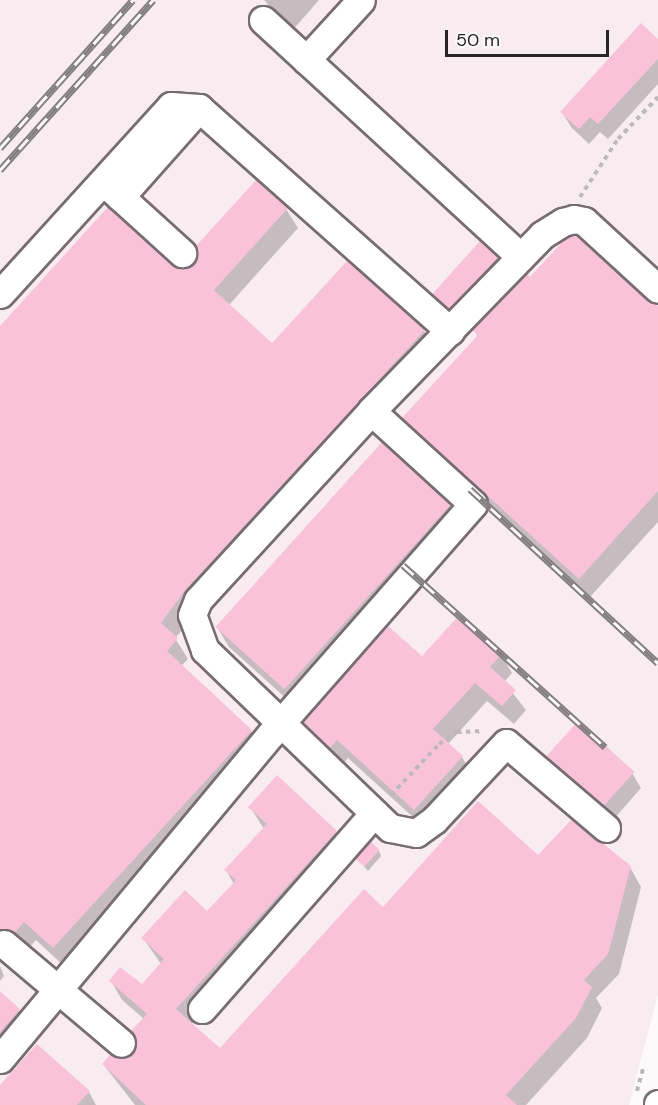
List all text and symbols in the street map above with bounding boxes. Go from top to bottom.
scale bar [448,18,612,56]
text: 50 m [456,28,500,52]

